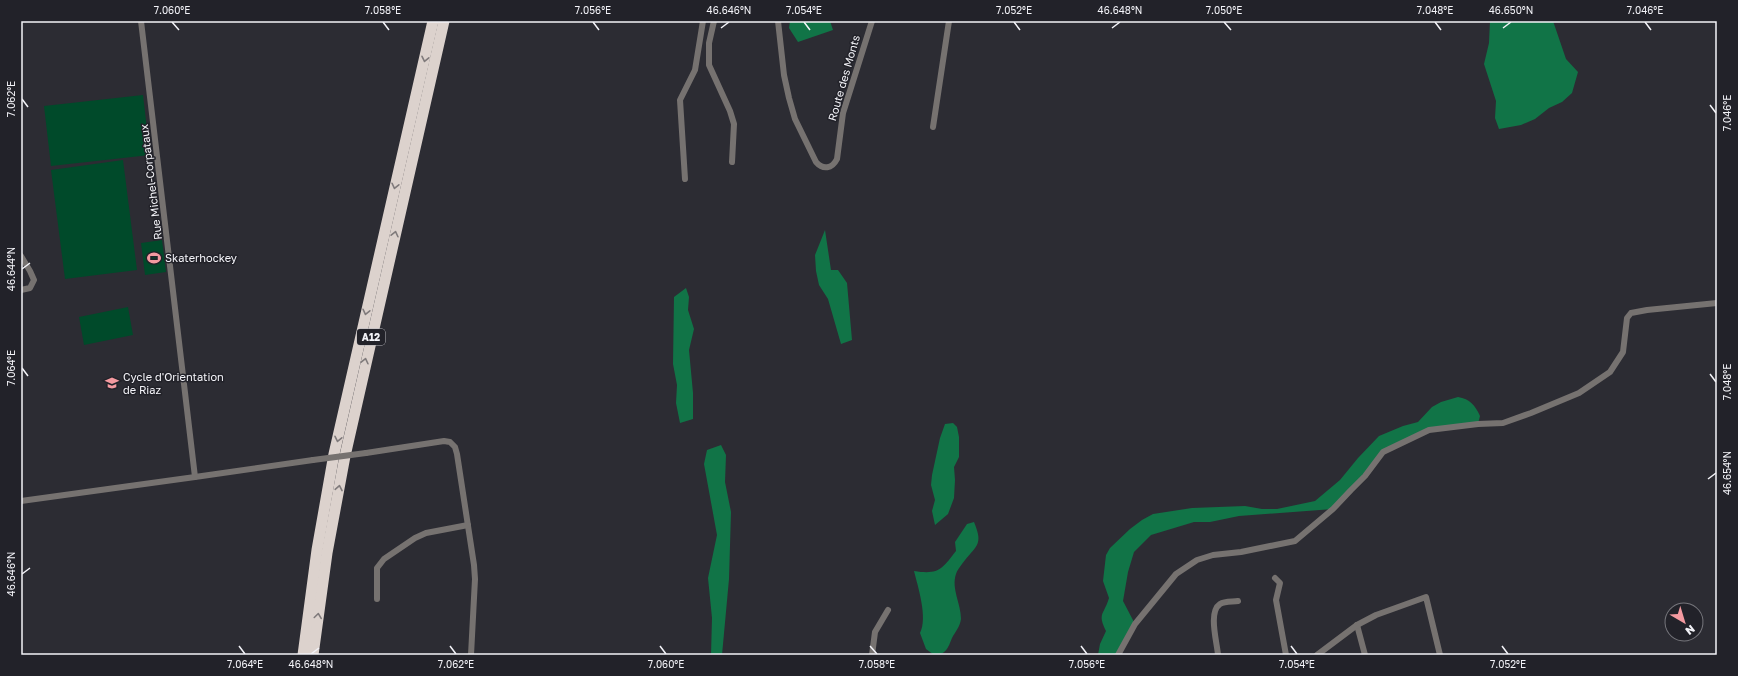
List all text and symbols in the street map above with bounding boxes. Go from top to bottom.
text: 7.060°E [154,4,190,16]
text: 7.058°E [365,4,401,16]
text: 7.056°E [575,4,611,16]
text: 46.646°N [707,4,751,16]
text: 7.054°E [786,4,822,16]
text: 7.052°E [996,4,1032,16]
text: 46.648°N [1098,4,1142,16]
text: 7.050°E [1206,4,1242,16]
text: 7.048°E [1417,4,1453,16]
text: 46.650°N [1489,4,1533,16]
text: 7.046°E [1627,4,1663,16]
street label: Route des Monts [825,33,862,122]
one-way arrow [421,56,429,62]
text: 7.062°E [5,81,17,117]
text: 7.046°E [1721,95,1733,131]
street label: Rue Michel-Corpataux [137,123,164,241]
one-way arrow [392,183,400,189]
one-way arrow [390,231,398,237]
text: 46.644°N [5,247,17,291]
sports icon: Skaterhockey [146,250,162,266]
place label: Skaterhockey [165,251,237,264]
one-way arrow [362,309,370,316]
road number: A12 [357,329,385,345]
text: 7.064°E [5,350,17,386]
one-way arrow [361,358,369,364]
text: 7.048°E [1721,364,1733,400]
place label: Cycle d'Orientation de Riaz [123,370,224,396]
school or university icon: Cycle d'Orientation de Riaz [104,375,120,391]
one-way arrow [334,436,342,442]
text: 46.654°N [1721,451,1733,495]
one-way arrow [334,485,342,491]
text: 46.646°N [5,552,17,596]
north arrow [1664,602,1704,642]
one-way arrow [313,613,322,619]
text: N [1683,623,1698,638]
text: 7.064°E [227,658,263,670]
text: 46.648°N [289,658,333,670]
text: 7.062°E [438,658,474,670]
text: 7.060°E [648,658,684,670]
text: 7.058°E [859,658,895,670]
text: 7.056°E [1069,658,1105,670]
text: 7.054°E [1279,658,1315,670]
text: 7.052°E [1490,658,1526,670]

